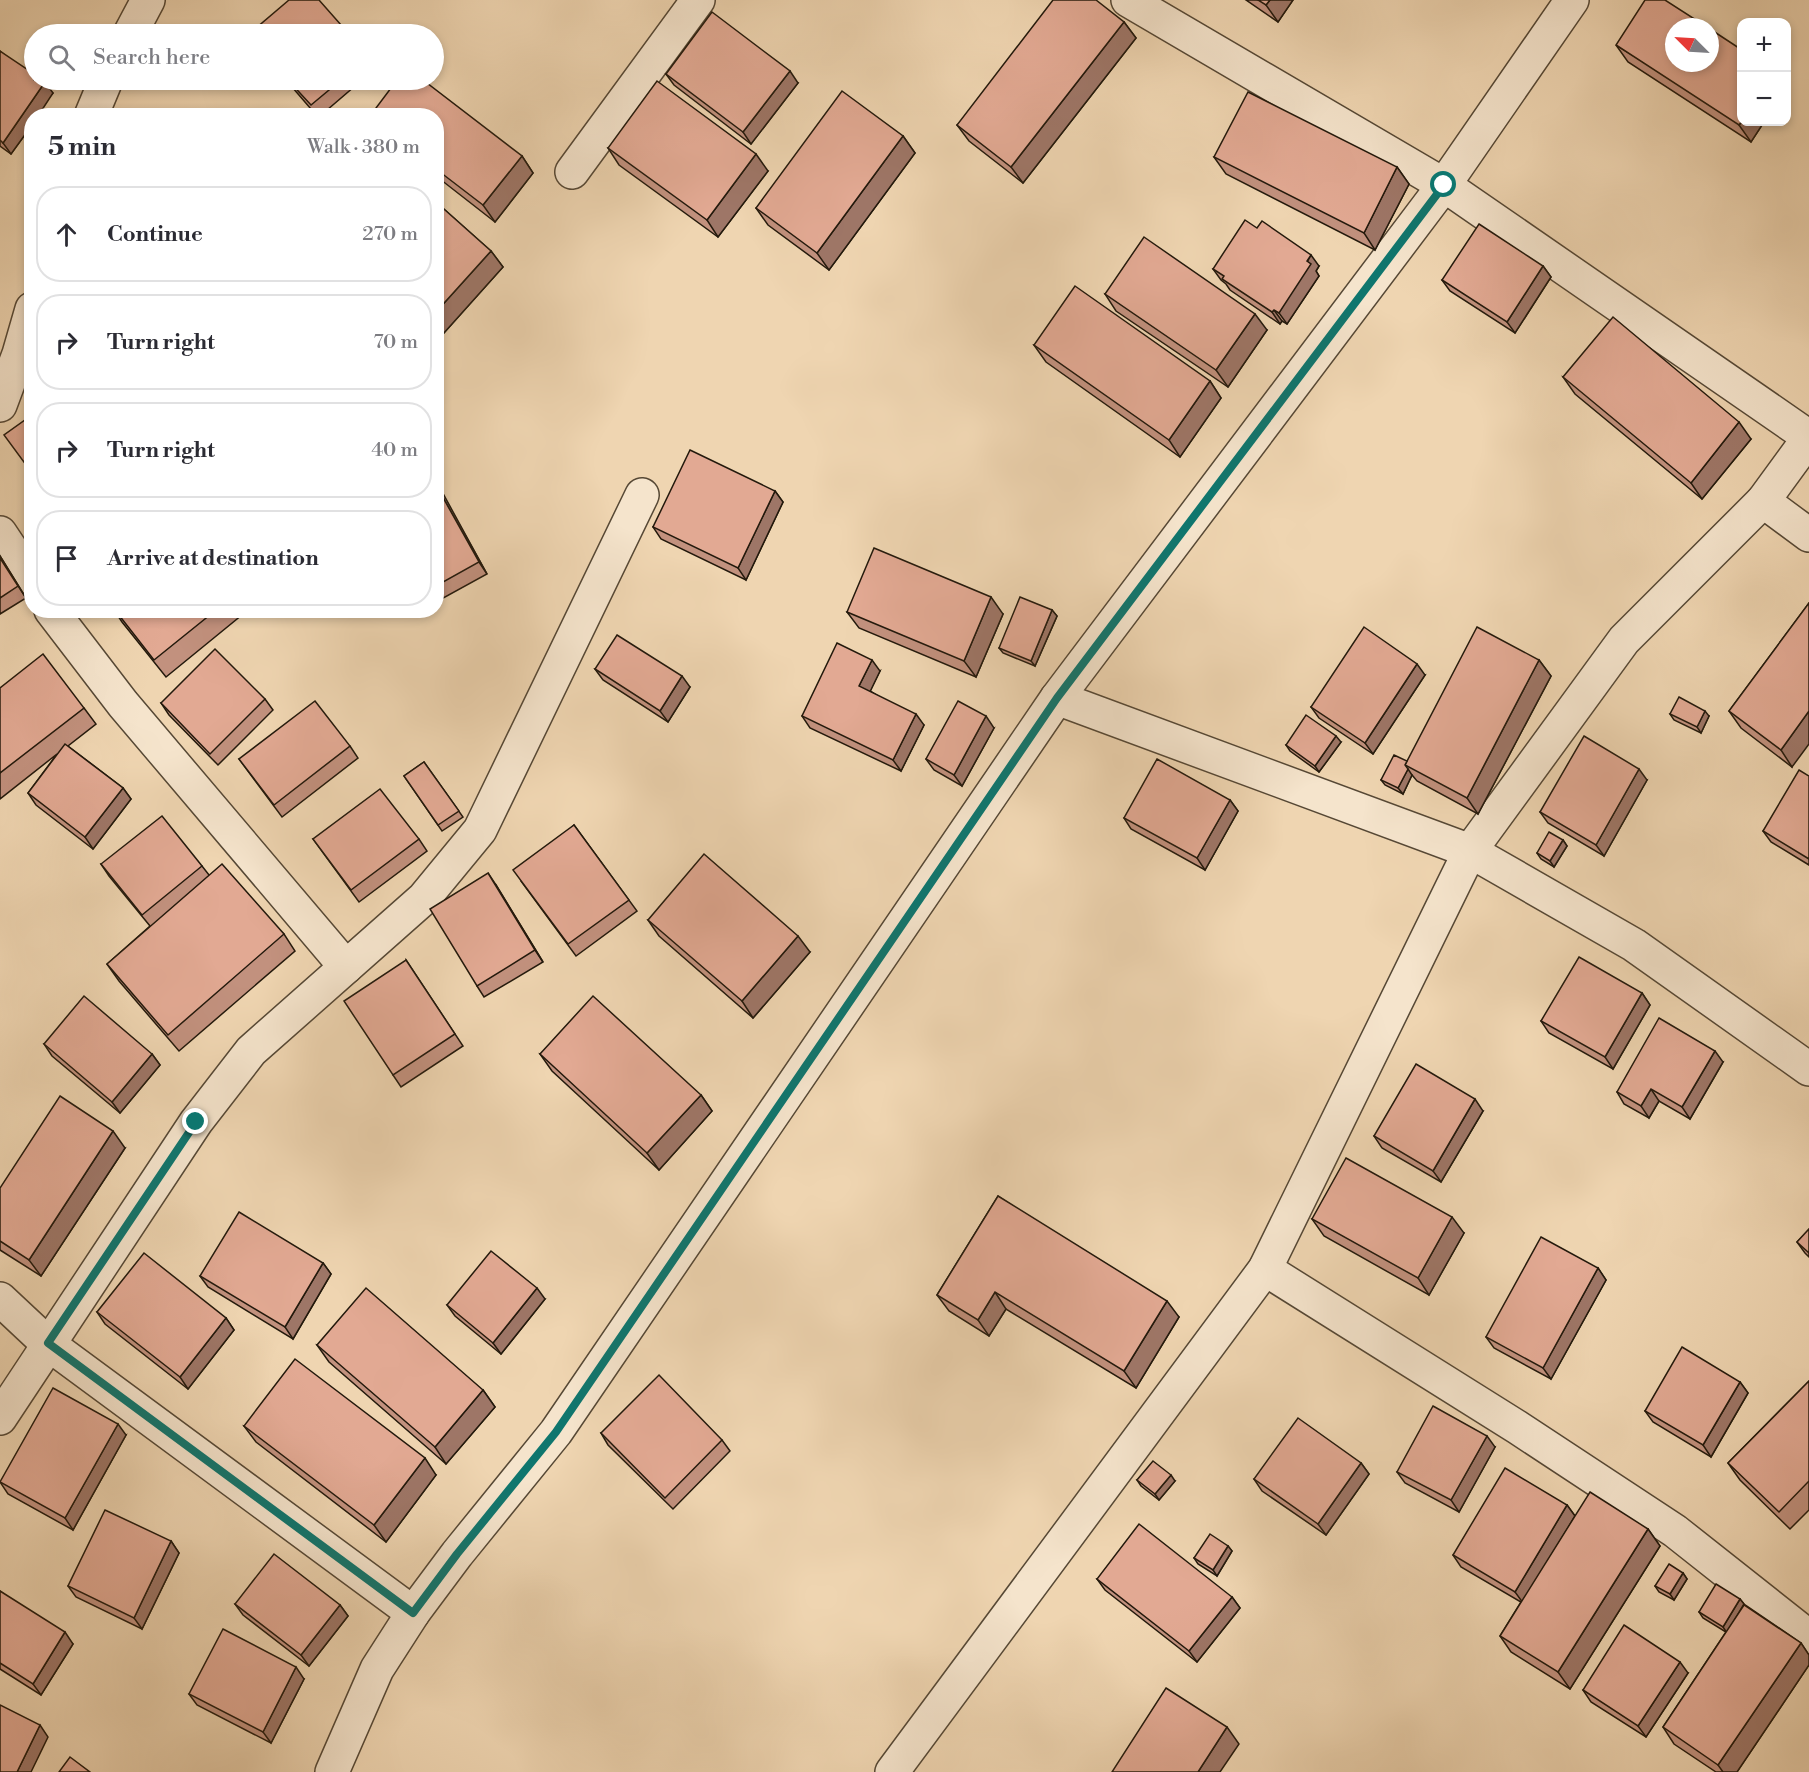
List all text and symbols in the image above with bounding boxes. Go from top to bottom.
north arrow [1665,18,1719,72]
map controls [1737,18,1791,126]
button: + [1737,18,1791,72]
search box [24,24,444,90]
icon: search [45,41,78,74]
text: Search here [93,44,210,71]
button: − [1737,72,1791,126]
text: 5 min [48,131,116,163]
text: Walk · 380 m [307,135,420,160]
route start [1430,171,1456,197]
icon: ahead [50,218,83,251]
text: Continue [107,221,203,248]
text: 270 m [362,222,418,247]
icon: right [50,326,83,359]
text: Turn right [107,329,215,356]
text: 70 m [374,330,418,355]
icon: right [50,434,83,467]
text: Turn right [107,437,215,464]
text: 40 m [371,438,418,463]
icon: arrive [50,542,83,575]
text: Arrive at destination [107,545,319,572]
route end [182,1108,208,1134]

